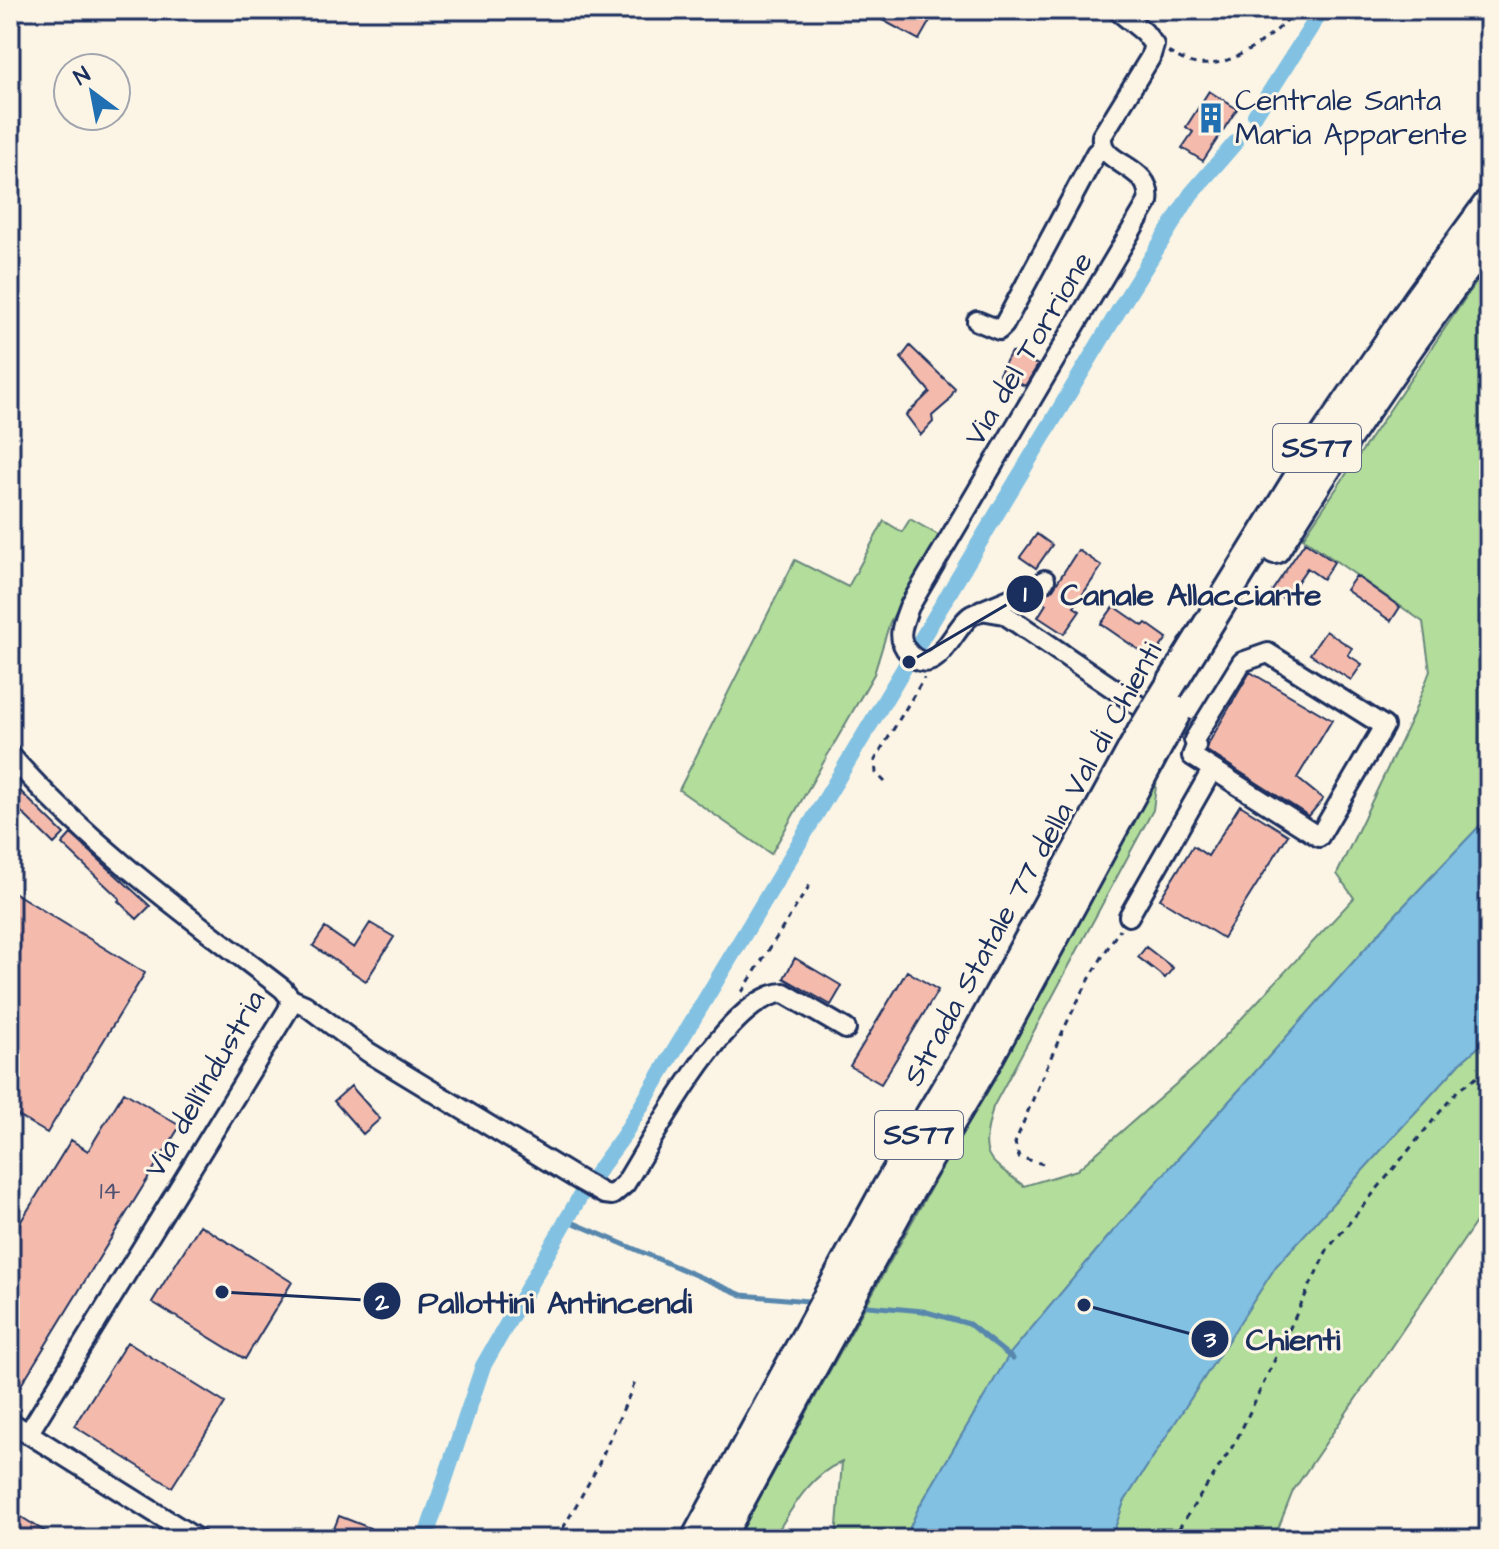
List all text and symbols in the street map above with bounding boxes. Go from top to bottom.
north arrow [52,52,132,132]
text: N [68,59,96,93]
place label: Centrale Santa Maria Apparente [1235,80,1467,156]
building icon: Centrale Santa Maria Apparente [1194,101,1228,135]
street label: Via del Torrione [954,244,1104,454]
road number: SS77 [1273,424,1361,472]
callout: Canale Allacciante [1005,566,1338,622]
text: Canale Allacciante [1060,573,1322,618]
text: 1 [1023,578,1027,612]
street label: Strada Statale 77 della Val di Chienti [893,634,1173,1093]
street label: Via dell'Industria [134,982,276,1186]
road number: SS77 [875,1111,963,1159]
house number: 14 [99,1173,121,1209]
callout: Pallottini Antincendi [362,1273,708,1329]
text: Pallottini Antincendi [418,1281,692,1326]
text: 2 [374,1286,389,1320]
callout: Chienti [1190,1311,1356,1367]
text: Chienti [1246,1318,1340,1363]
text: 3 [1203,1323,1217,1357]

